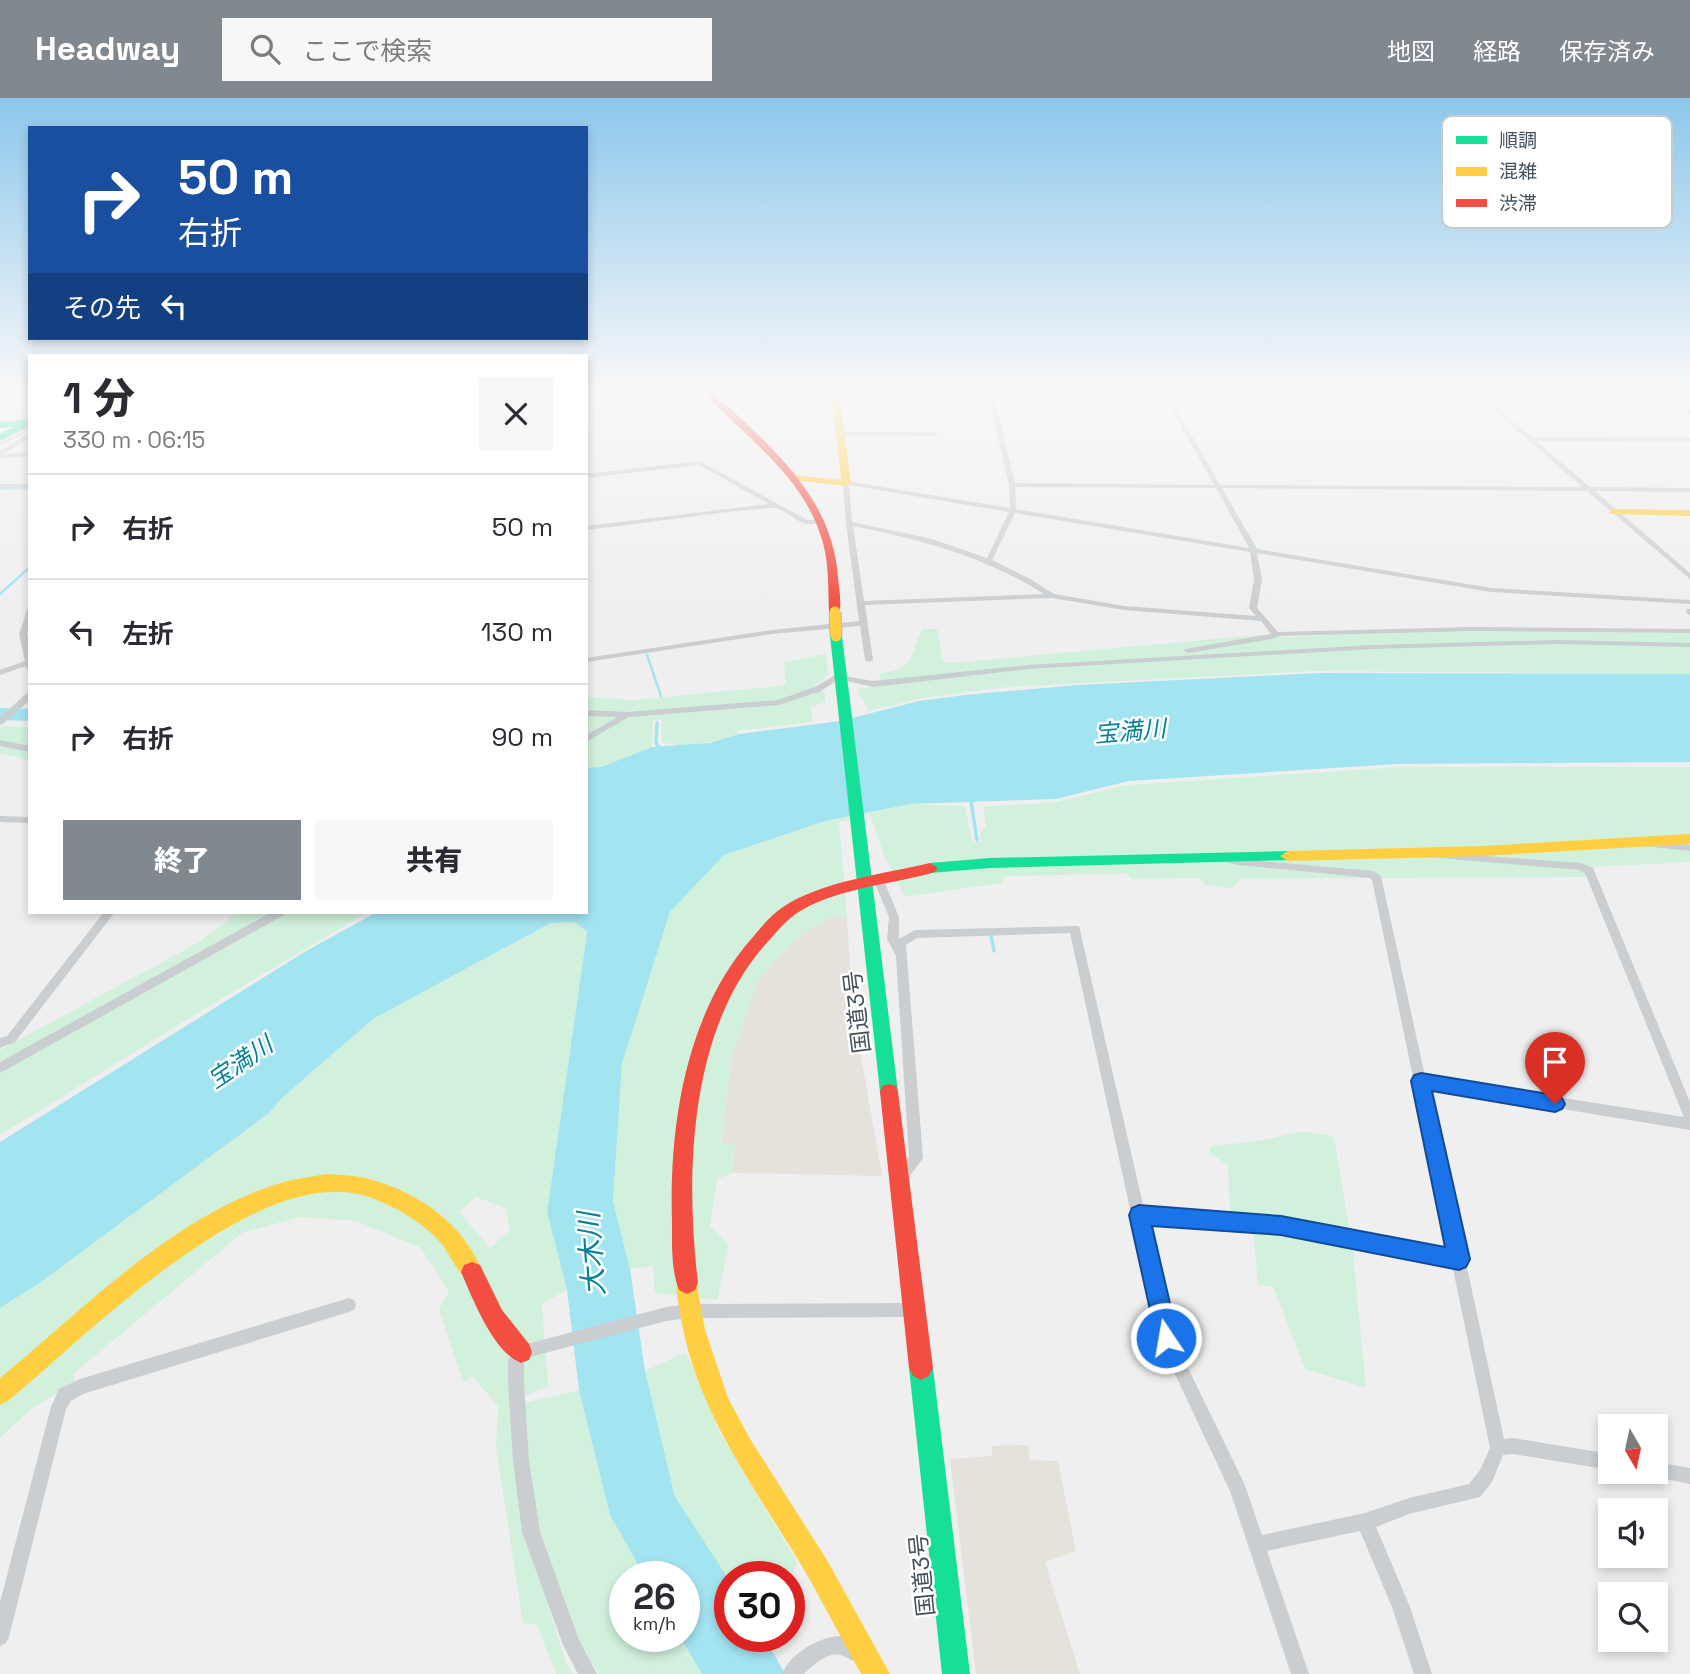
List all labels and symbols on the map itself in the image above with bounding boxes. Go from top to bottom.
legend [1442,116,1672,228]
text: 順調 [1499,128,1537,153]
text: 混雑 [1499,159,1537,184]
text: 渋滞 [1499,191,1537,216]
water label: 宝満川 [1093,712,1170,750]
street label: 国道3号 [837,969,877,1055]
water label: 宝満川 [201,1027,281,1095]
pin [1525,1032,1585,1104]
water label: 大木川 [570,1208,612,1297]
position arrow [1129,1301,1203,1375]
north arrow [1598,1414,1668,1484]
street label: 国道3号 [903,1532,941,1618]
speed limit sign: 30 [714,1561,805,1652]

